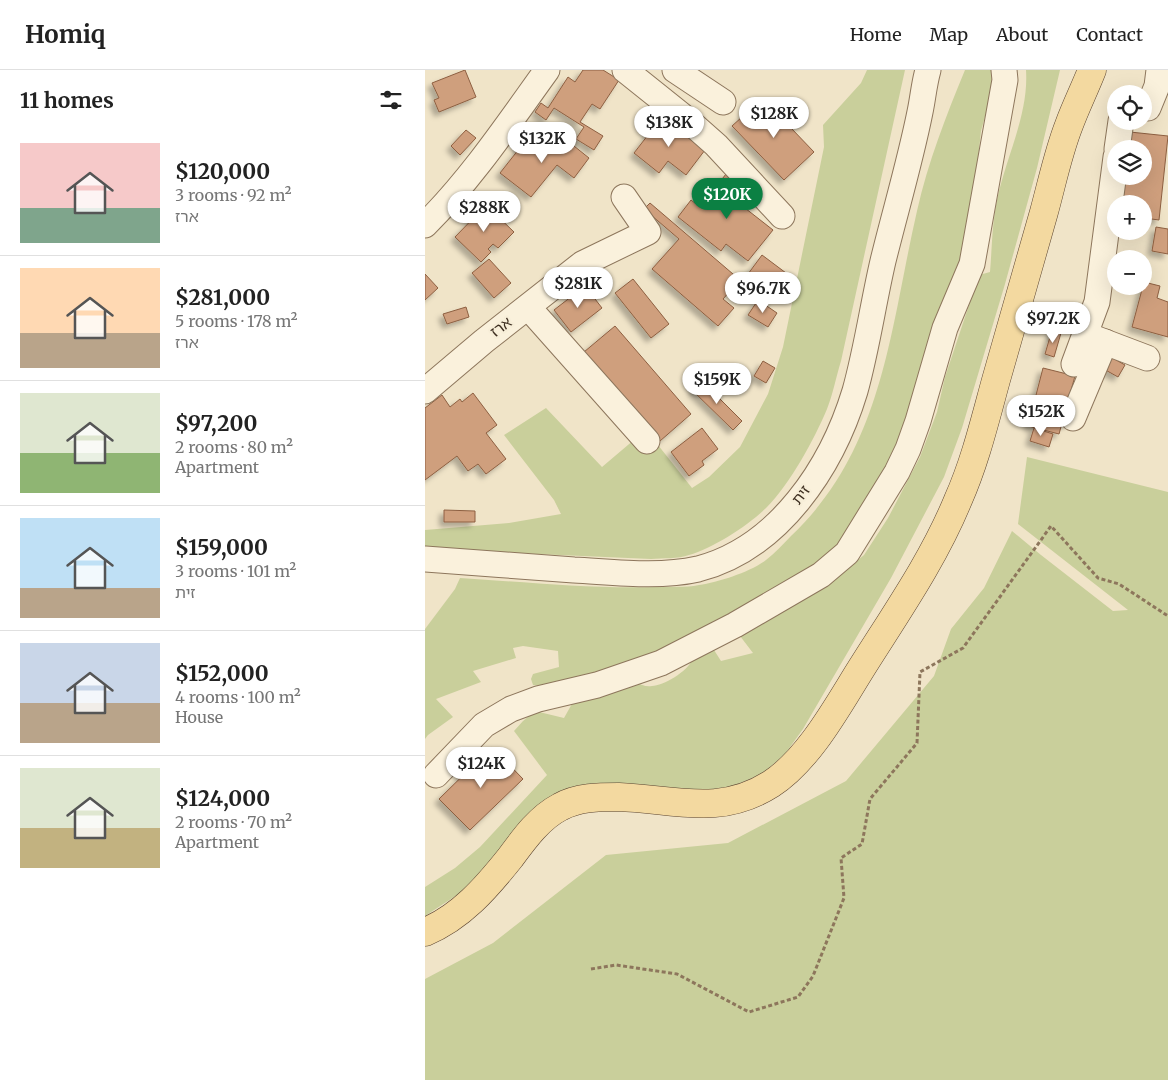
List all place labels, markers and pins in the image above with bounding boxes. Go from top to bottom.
pin: $128K [739,97,809,139]
pin: $138K [634,106,704,148]
pin: $132K [507,122,577,164]
pin: $120K [692,178,762,220]
pin: $288K [449,190,519,233]
pin: $281K [543,266,613,309]
pin: $96.7K [722,272,804,314]
pin: $97.2K [1012,302,1094,344]
pin: $159K [682,362,752,405]
pin: $152K [1006,394,1076,437]
pin: $124K [446,746,516,789]

